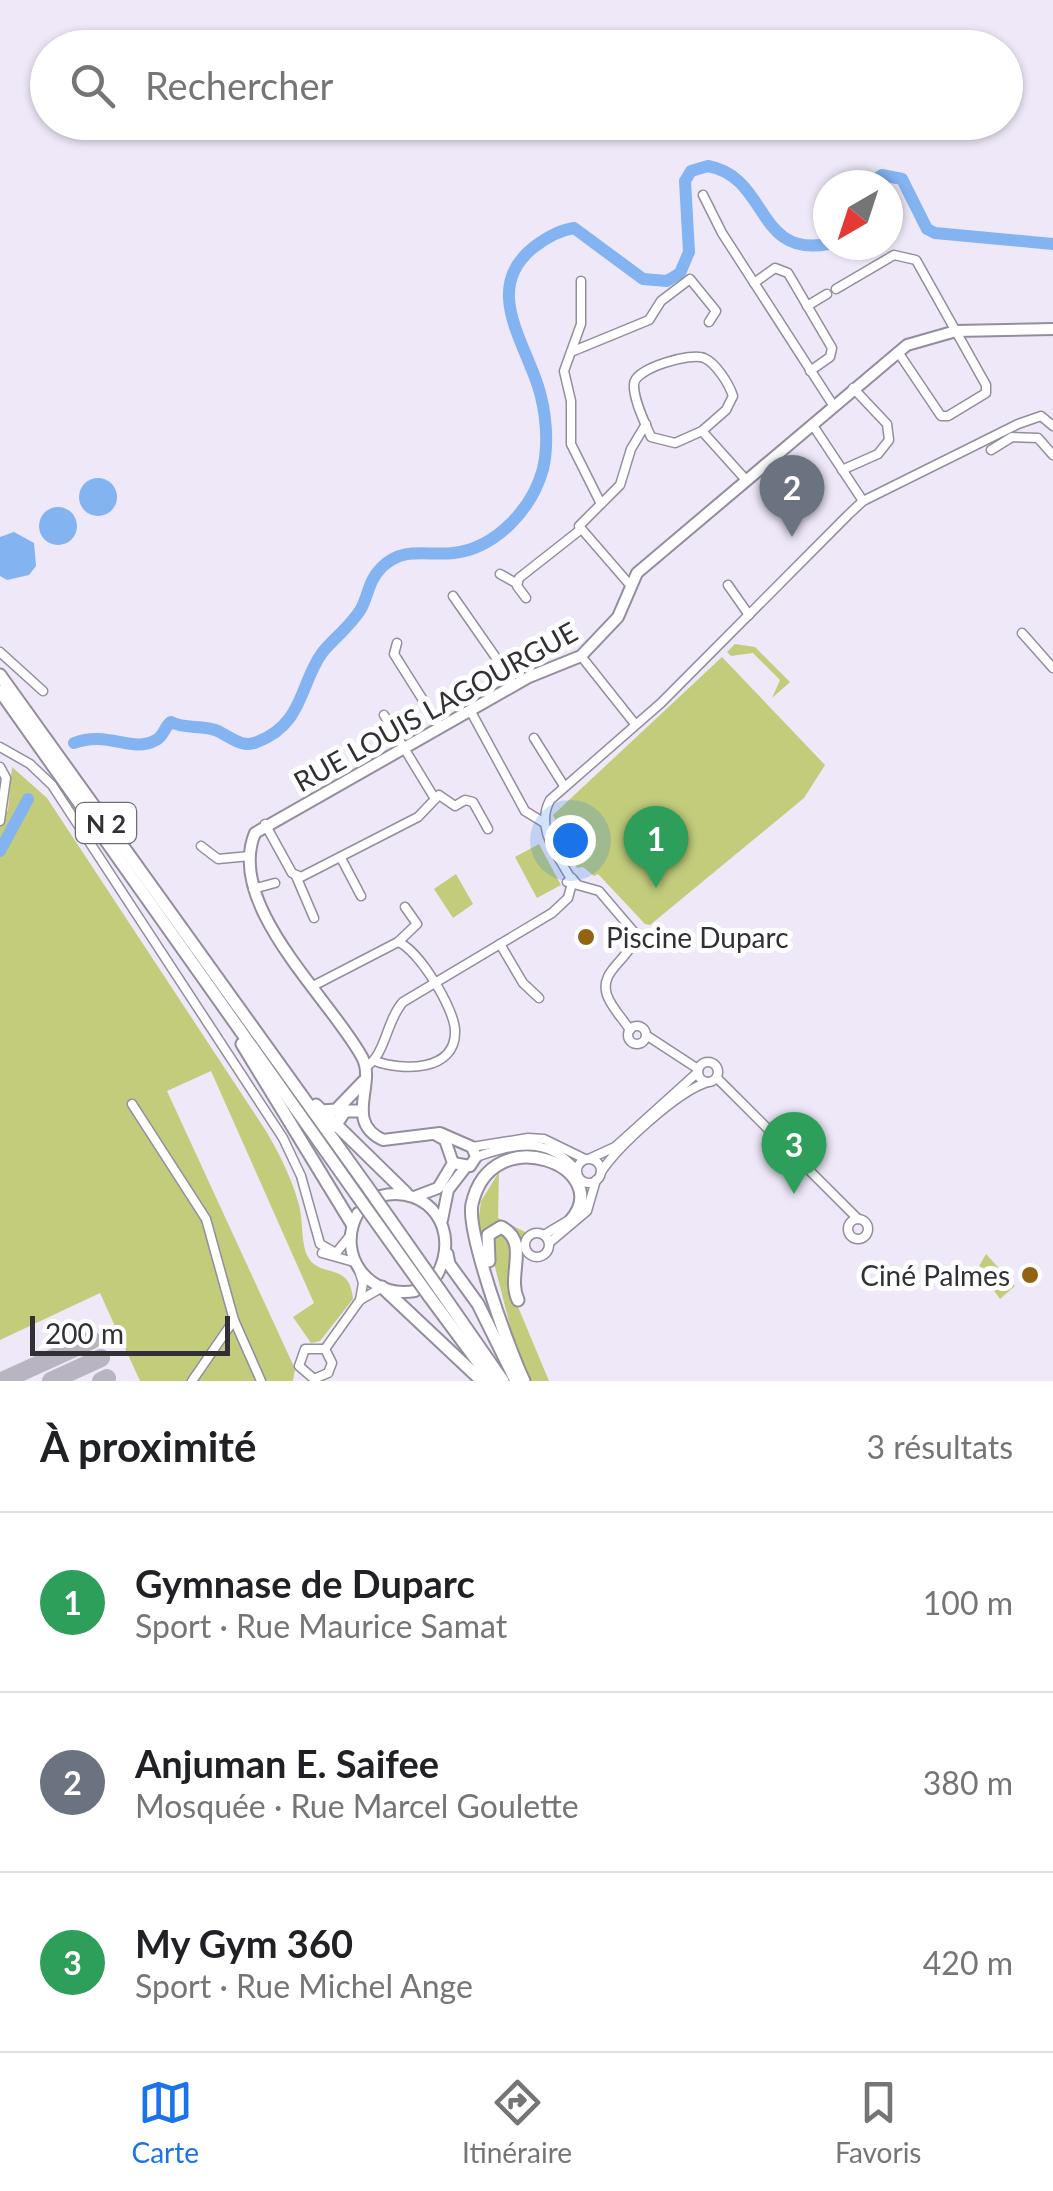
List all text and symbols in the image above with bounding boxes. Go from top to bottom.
search box [30,30,1023,140]
icon: search [65,58,120,113]
text: Rechercher [145,62,333,108]
north arrow [813,170,903,260]
pin: 2 [760,454,824,537]
street label: RUE LOUIS LAGOURGUE [287,614,583,798]
road number: N 2 [76,803,136,843]
pin: 1 [624,806,688,888]
your location [545,815,596,866]
place label: Piscine Duparc [606,920,789,954]
marker: Piscine Duparc [575,926,597,948]
pin: 3 [762,1112,826,1194]
place label: Ciné Palmes [860,1258,1010,1292]
marker: Ciné Palmes [1019,1264,1041,1286]
scale bar [30,1311,230,1356]
text: 200 m [45,1316,124,1350]
text: À proximité [40,1421,256,1471]
text: 3 résultats [867,1427,1013,1466]
text: Gymnase de Duparc [135,1560,475,1606]
text: 1 [63,1583,82,1622]
text: 100 m [923,1583,1013,1622]
text: Sport · Rue Maurice Samat [135,1606,507,1645]
text: Anjuman E. Saifee [135,1740,439,1786]
text: 2 [63,1763,82,1802]
text: 380 m [923,1763,1013,1802]
text: Mosquée · Rue Marcel Goulette [135,1786,579,1825]
text: My Gym 360 [135,1920,353,1966]
text: 3 [63,1943,82,1982]
text: 420 m [923,1943,1013,1982]
text: Sport · Rue Michel Ange [135,1966,473,2005]
tab: Carte [131,2075,199,2169]
tab: Itinéraire [462,2075,572,2169]
tab: Favoris [835,2075,922,2169]

